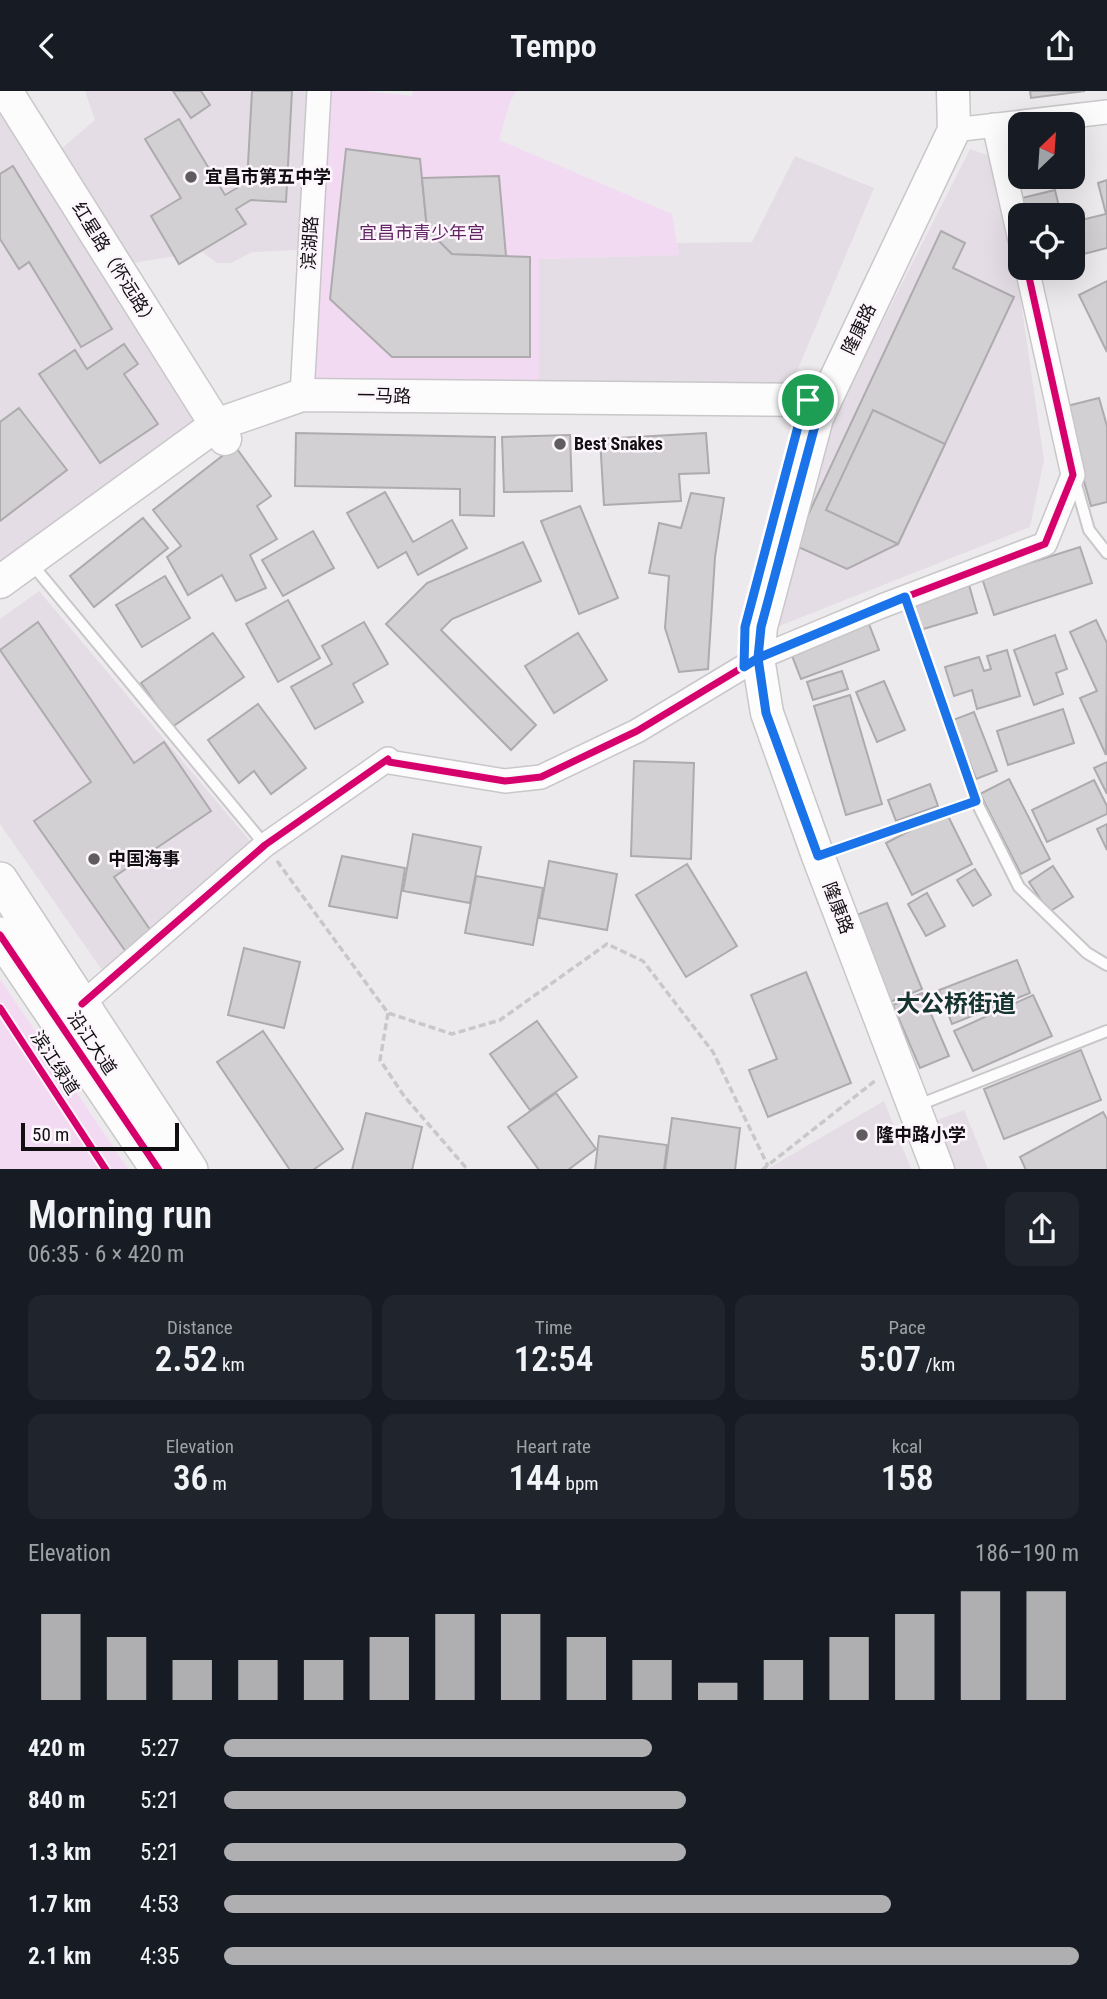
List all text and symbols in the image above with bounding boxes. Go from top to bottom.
icon: back [28,27,66,65]
text: Tempo [510,27,597,65]
icon: share [1041,27,1079,65]
north arrow [1008,112,1085,189]
map controls [1008,112,1085,280]
place label: 宜昌市第五中学 [205,166,331,187]
marker: 宜昌市第五中学 [183,169,199,185]
street label: 红星路（怀远路） [68,198,162,331]
button: locate [1008,203,1085,280]
street label: 滨湖路 [298,215,321,270]
park label: 宜昌市青少年宫 [359,222,485,243]
street label: 隆康路 [837,300,880,358]
pin [778,370,838,430]
icon: arrive [789,381,827,419]
street label: 一马路 [357,385,411,406]
place label: Best Snakes [574,433,663,454]
marker: Best Snakes [552,436,568,452]
place label: 中国海事 [108,848,180,869]
marker: 中国海事 [86,851,102,867]
street label: 隆康路 [819,879,858,937]
district label: 大公桥街道 [896,990,1016,1018]
street label: 沿江大道 [64,1007,121,1078]
street label: 滨江绿道 [27,1027,84,1099]
scale bar [21,1121,178,1152]
text: 50 m [32,1123,69,1146]
place label: 隆中路小学 [876,1124,966,1145]
marker: 隆中路小学 [854,1127,870,1143]
button: share [1005,1192,1079,1266]
text: Morning run [28,1193,212,1237]
text: 06:35 · 6 × 420 m [28,1241,184,1268]
text: Distance [167,1316,233,1339]
text: Time [535,1316,572,1339]
text: Pace [889,1316,926,1339]
text: 2.52 [155,1339,218,1380]
text: 12:54 [514,1339,593,1380]
text: 5:07 [859,1339,921,1380]
text: km [218,1353,245,1376]
text: /km [921,1353,955,1376]
text: Elevation [166,1435,234,1458]
text: Heart rate [516,1435,591,1458]
text: kcal [892,1435,922,1458]
text: 36 [173,1458,208,1499]
text: 144 [508,1458,561,1499]
text: 158 [881,1458,934,1499]
text: m [208,1472,227,1495]
text: bpm [561,1472,599,1495]
text: Elevation [28,1540,111,1567]
text: 186–190 m [975,1540,1079,1567]
text: 420 m [28,1735,85,1762]
text: 5:27 [140,1735,179,1762]
text: 840 m [28,1787,85,1814]
text: 5:21 [140,1787,179,1814]
text: 1.3 km [28,1839,91,1866]
text: 5:21 [140,1839,179,1866]
text: 1.7 km [28,1891,91,1918]
text: 4:53 [140,1891,179,1918]
text: 2.1 km [28,1943,91,1970]
text: 4:35 [140,1943,179,1970]

